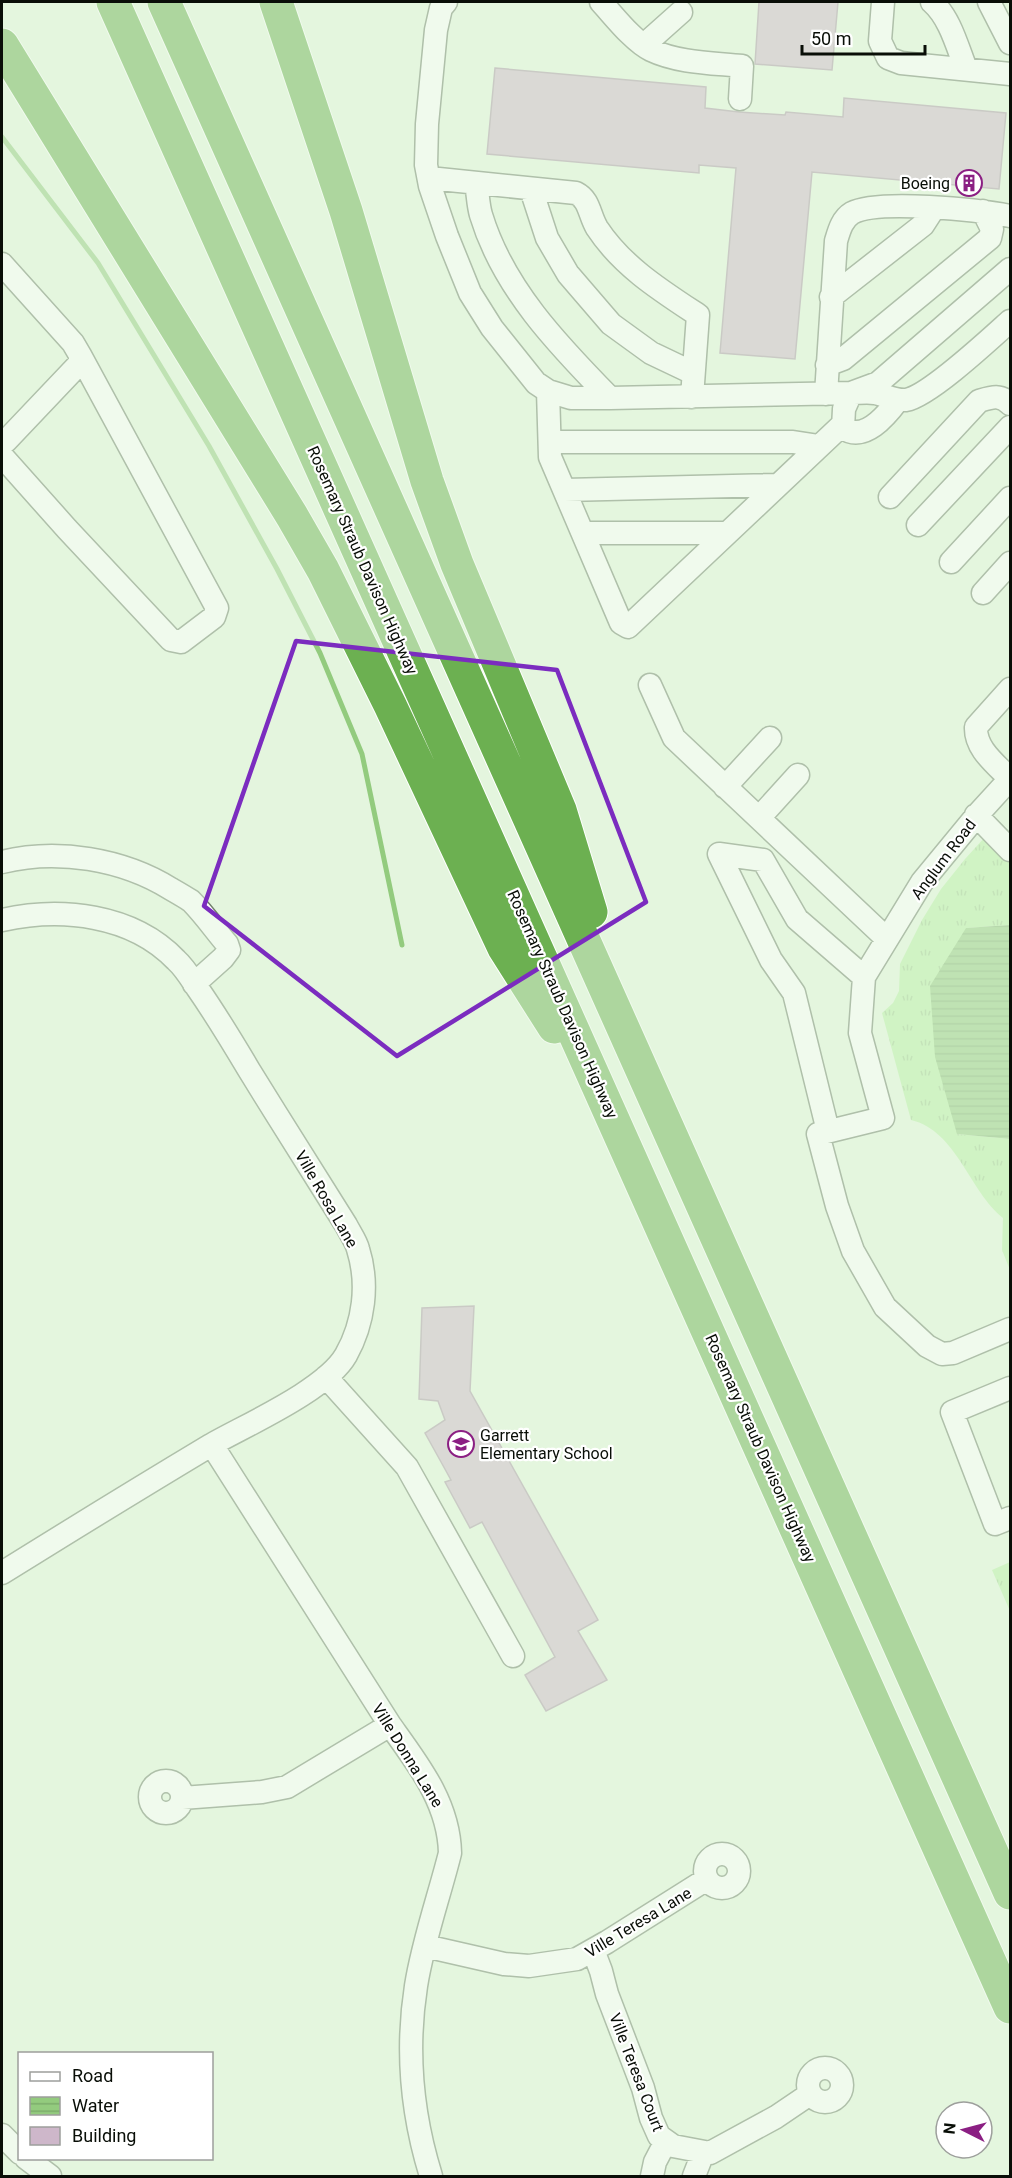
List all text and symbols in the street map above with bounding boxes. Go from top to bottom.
scale bar [802,18,925,56]
text: 50 m [811,28,851,49]
building icon: Boeing [954,168,984,198]
place label: Boeing [901,174,950,193]
street label: Rosemary Straub Davison Highway [303,443,422,678]
street label: Anglum Road [907,815,980,903]
street label: Rosemary Straub Davison Highway [503,887,622,1122]
street label: Ville Rosa Lane [291,1147,362,1251]
street label: Rosemary Straub Davison Highway [701,1331,820,1566]
place label: Garrett Elementary School [480,1426,613,1463]
school or university icon: Garrett Elementary School [446,1429,476,1459]
street label: Ville Donna Lane [368,1700,447,1811]
street label: Ville Teresa Lane [582,1883,695,1962]
street label: Ville Teresa Court [605,2010,668,2134]
legend [18,2052,213,2160]
text: Road [72,2065,113,2086]
text: Water [72,2095,119,2116]
north arrow [934,2100,994,2160]
text: N [940,2122,960,2135]
text: Building [72,2125,136,2146]

